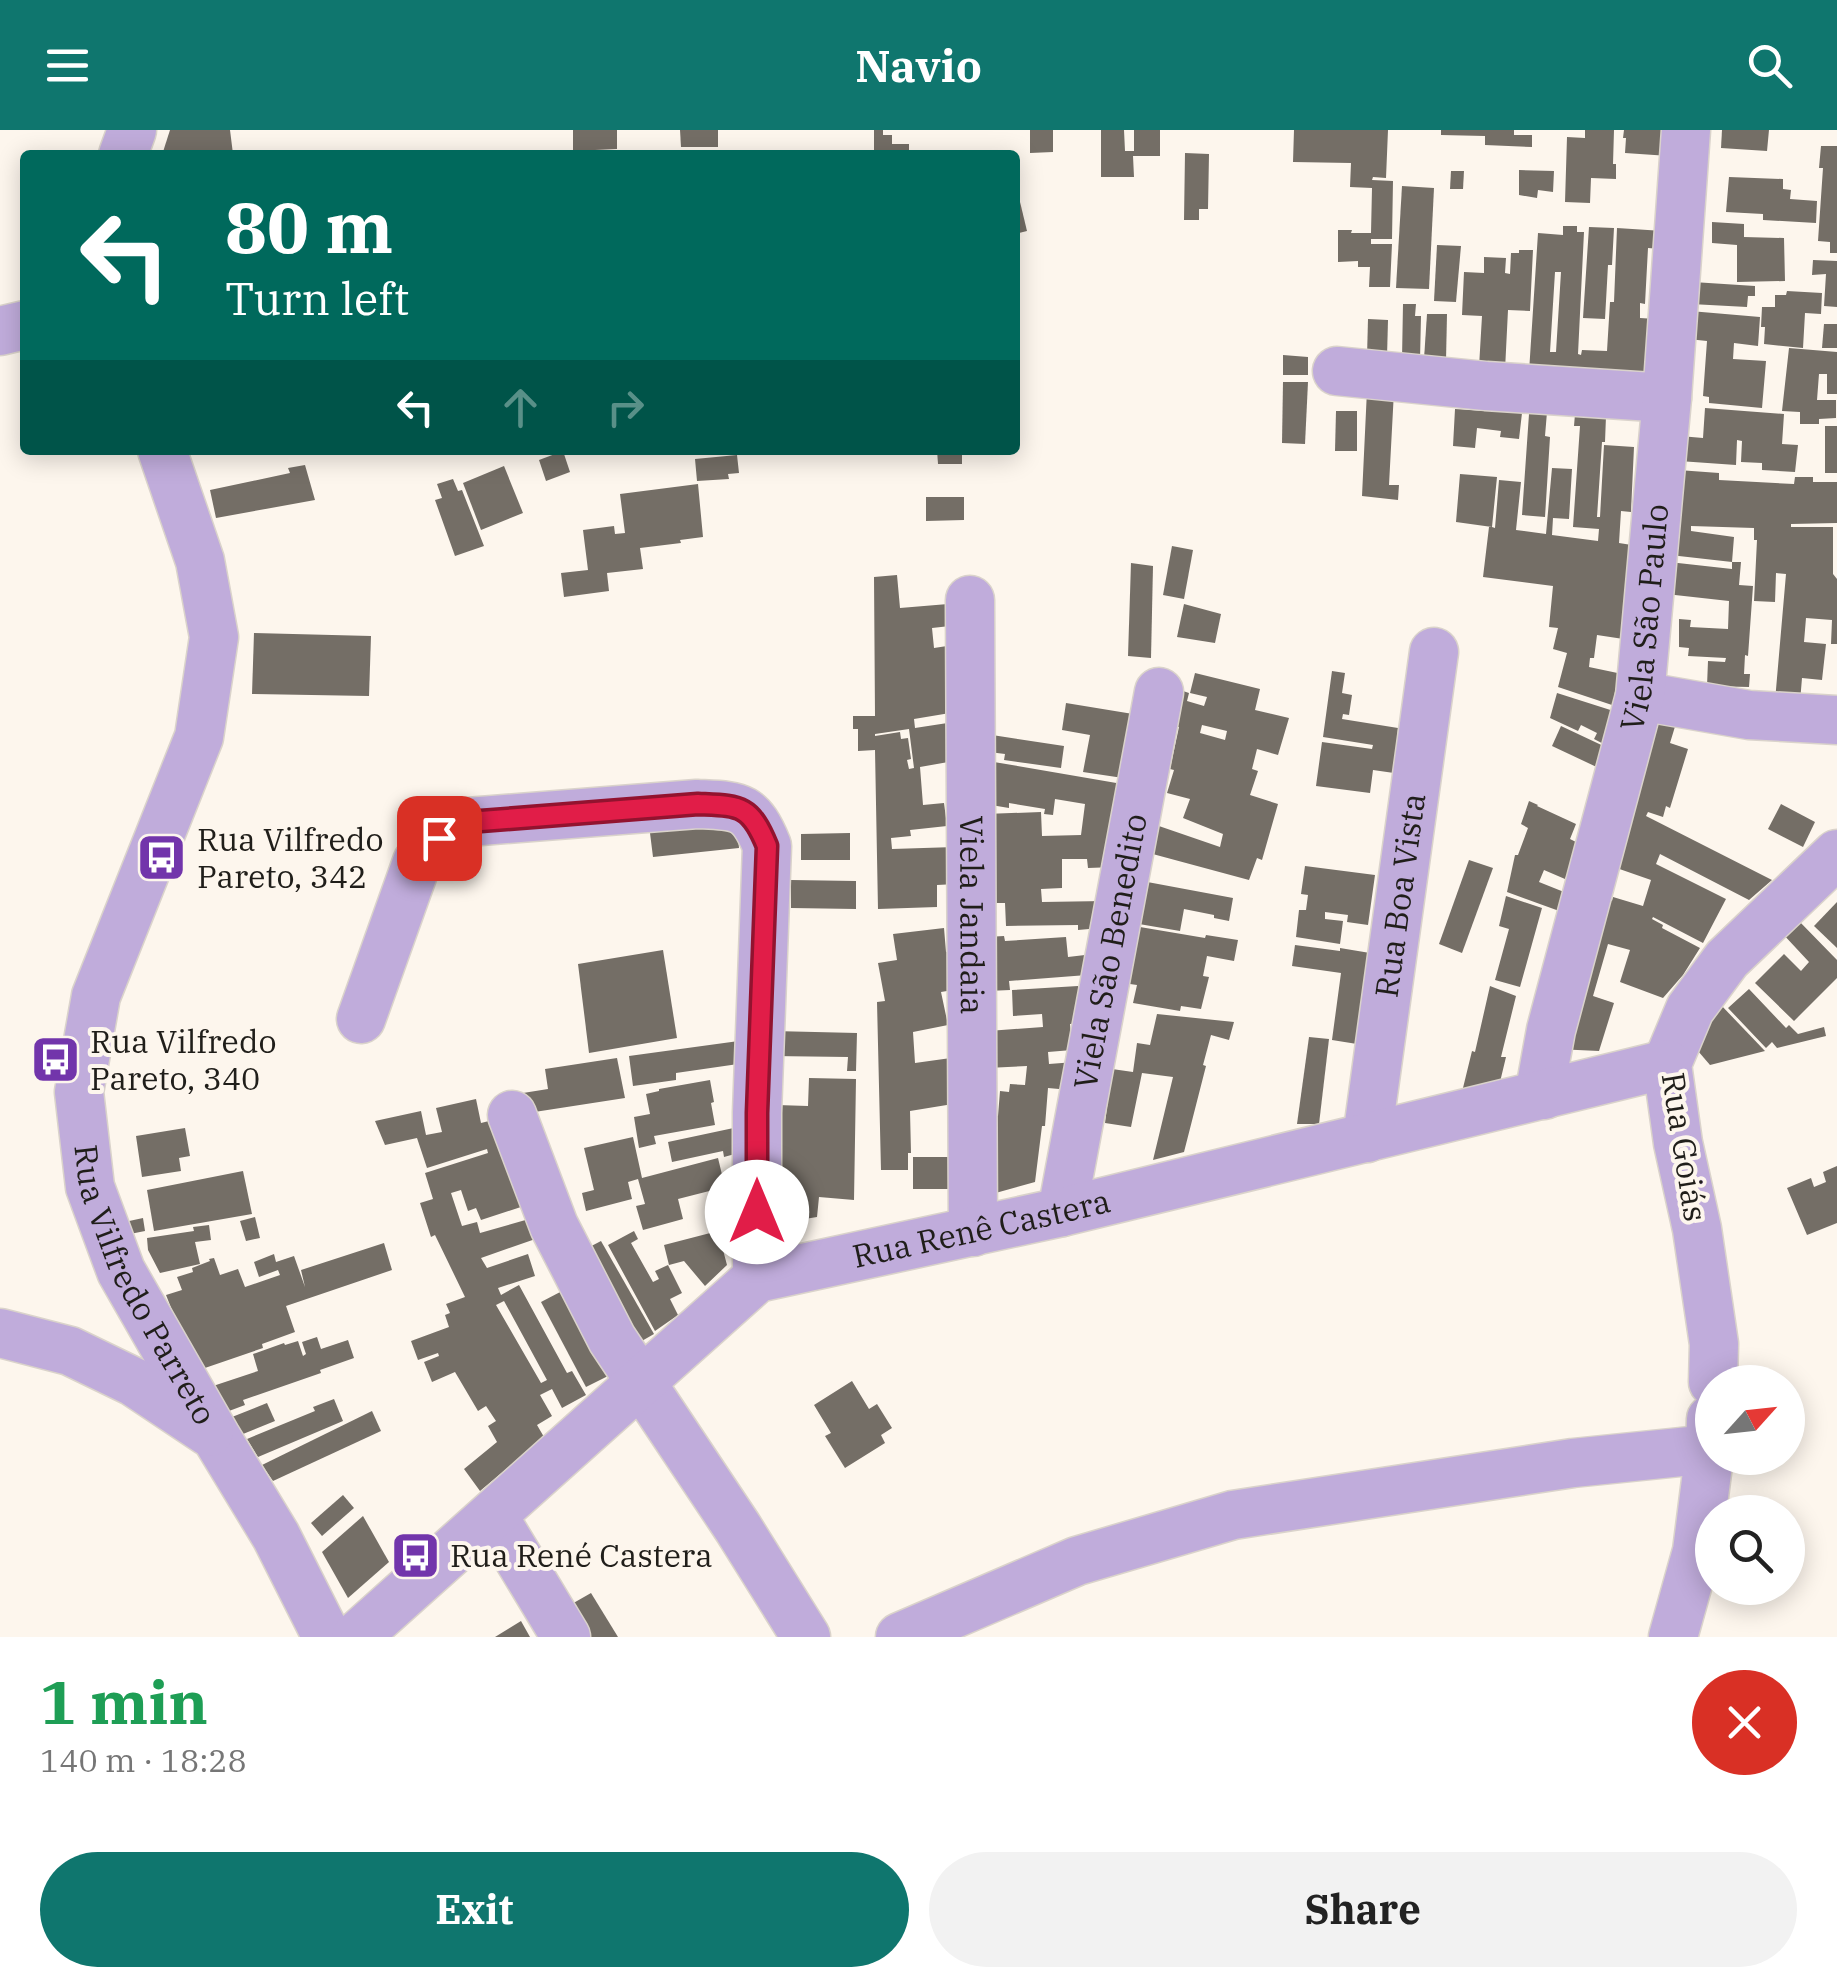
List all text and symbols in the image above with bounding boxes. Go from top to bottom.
text: Navio [855,36,982,94]
icon: menu [40,38,95,93]
icon: search [1742,38,1797,93]
text: 80 m [225,181,393,272]
icon: left [60,190,190,320]
text: Turn left [225,269,409,327]
icon: left [388,380,443,435]
icon: ahead [493,380,548,435]
icon: right [598,380,653,435]
street label: Viela São Paulo [1610,502,1677,736]
street label: Rua Boa Vista [1365,790,1434,1000]
pin [397,796,482,881]
street label: Viela São Benedito [1063,810,1156,1093]
icon: arrive [412,811,467,866]
street label: Viela Jandaia [951,815,994,1015]
place label: Rua Vilfredo Pareto, 342 [197,818,383,897]
bus stop icon: Rua Vilfredo Pareto, 342 [136,832,188,884]
place label: Rua Vilfredo Pareto, 340 [90,1020,276,1099]
bus stop icon: Rua Vilfredo Pareto, 340 [29,1034,81,1086]
street label: Rua Goiás [1652,1069,1717,1224]
street label: Rua Vilfredo Parreto [65,1142,226,1432]
position arrow [705,1160,809,1264]
street label: Rua Renê Castera [849,1179,1114,1277]
north arrow [1695,1365,1805,1475]
map controls [1695,1365,1805,1605]
button: search [1695,1495,1805,1605]
bus stop icon: Rua René Castera [389,1530,441,1582]
place label: Rua René Castera [450,1534,713,1576]
text: 1 min [40,1662,208,1741]
button: close [1692,1670,1797,1775]
text: 140 m · 18:28 [40,1739,247,1781]
button: Exit [40,1852,909,1967]
button: Share [929,1852,1797,1967]

